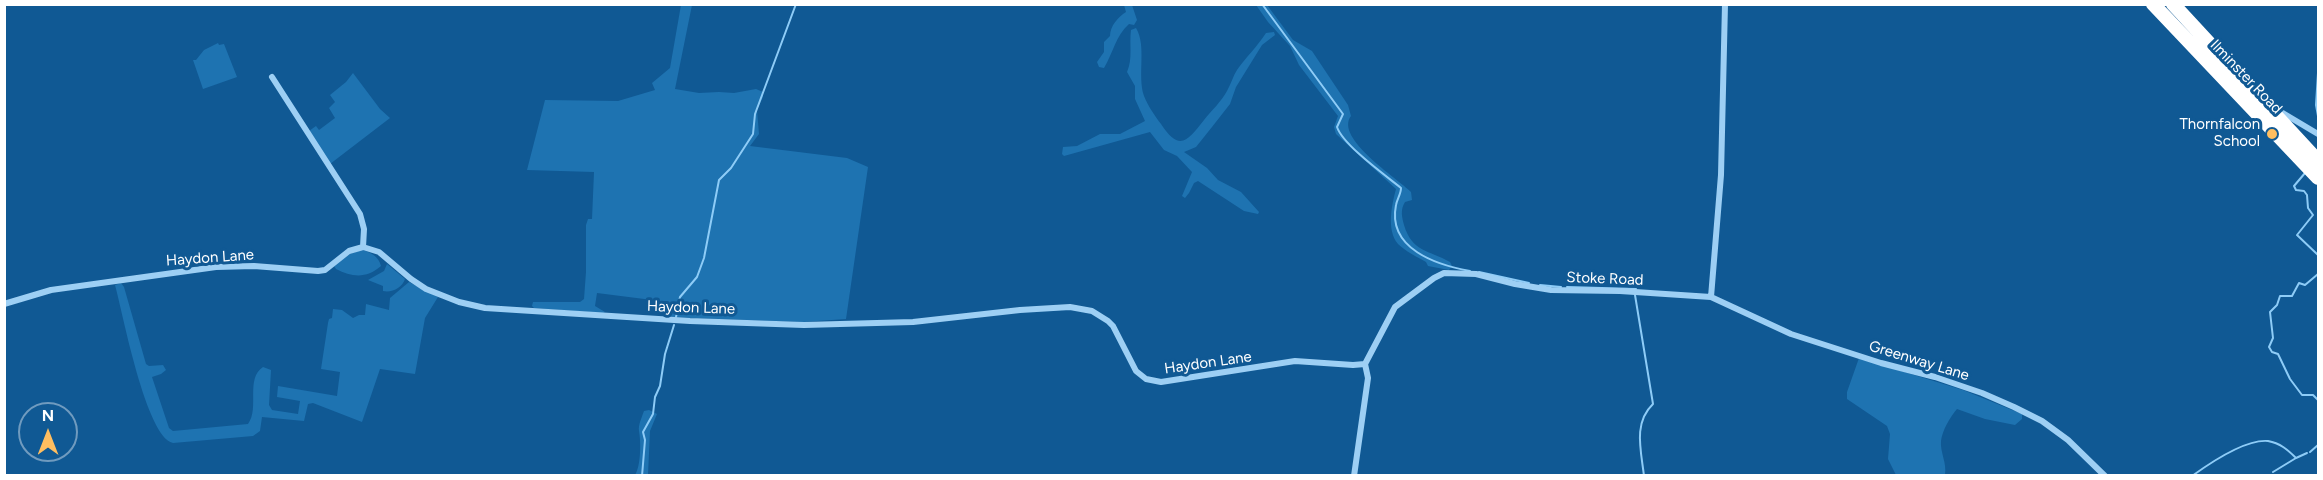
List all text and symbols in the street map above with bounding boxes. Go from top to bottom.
street label: Ilminster Road [2206,36,2286,118]
place label: Thornfalcon School [2180,116,2260,151]
marker: Thornfalcon School [2265,127,2279,141]
street label: Haydon Lane [165,246,255,270]
street label: Stoke Road [1566,269,1644,289]
street label: Haydon Lane [647,297,735,319]
street label: Greenway Lane [1867,337,1971,385]
street label: Haydon Lane [1163,348,1253,378]
north arrow [18,402,78,462]
text: N [42,406,54,425]

